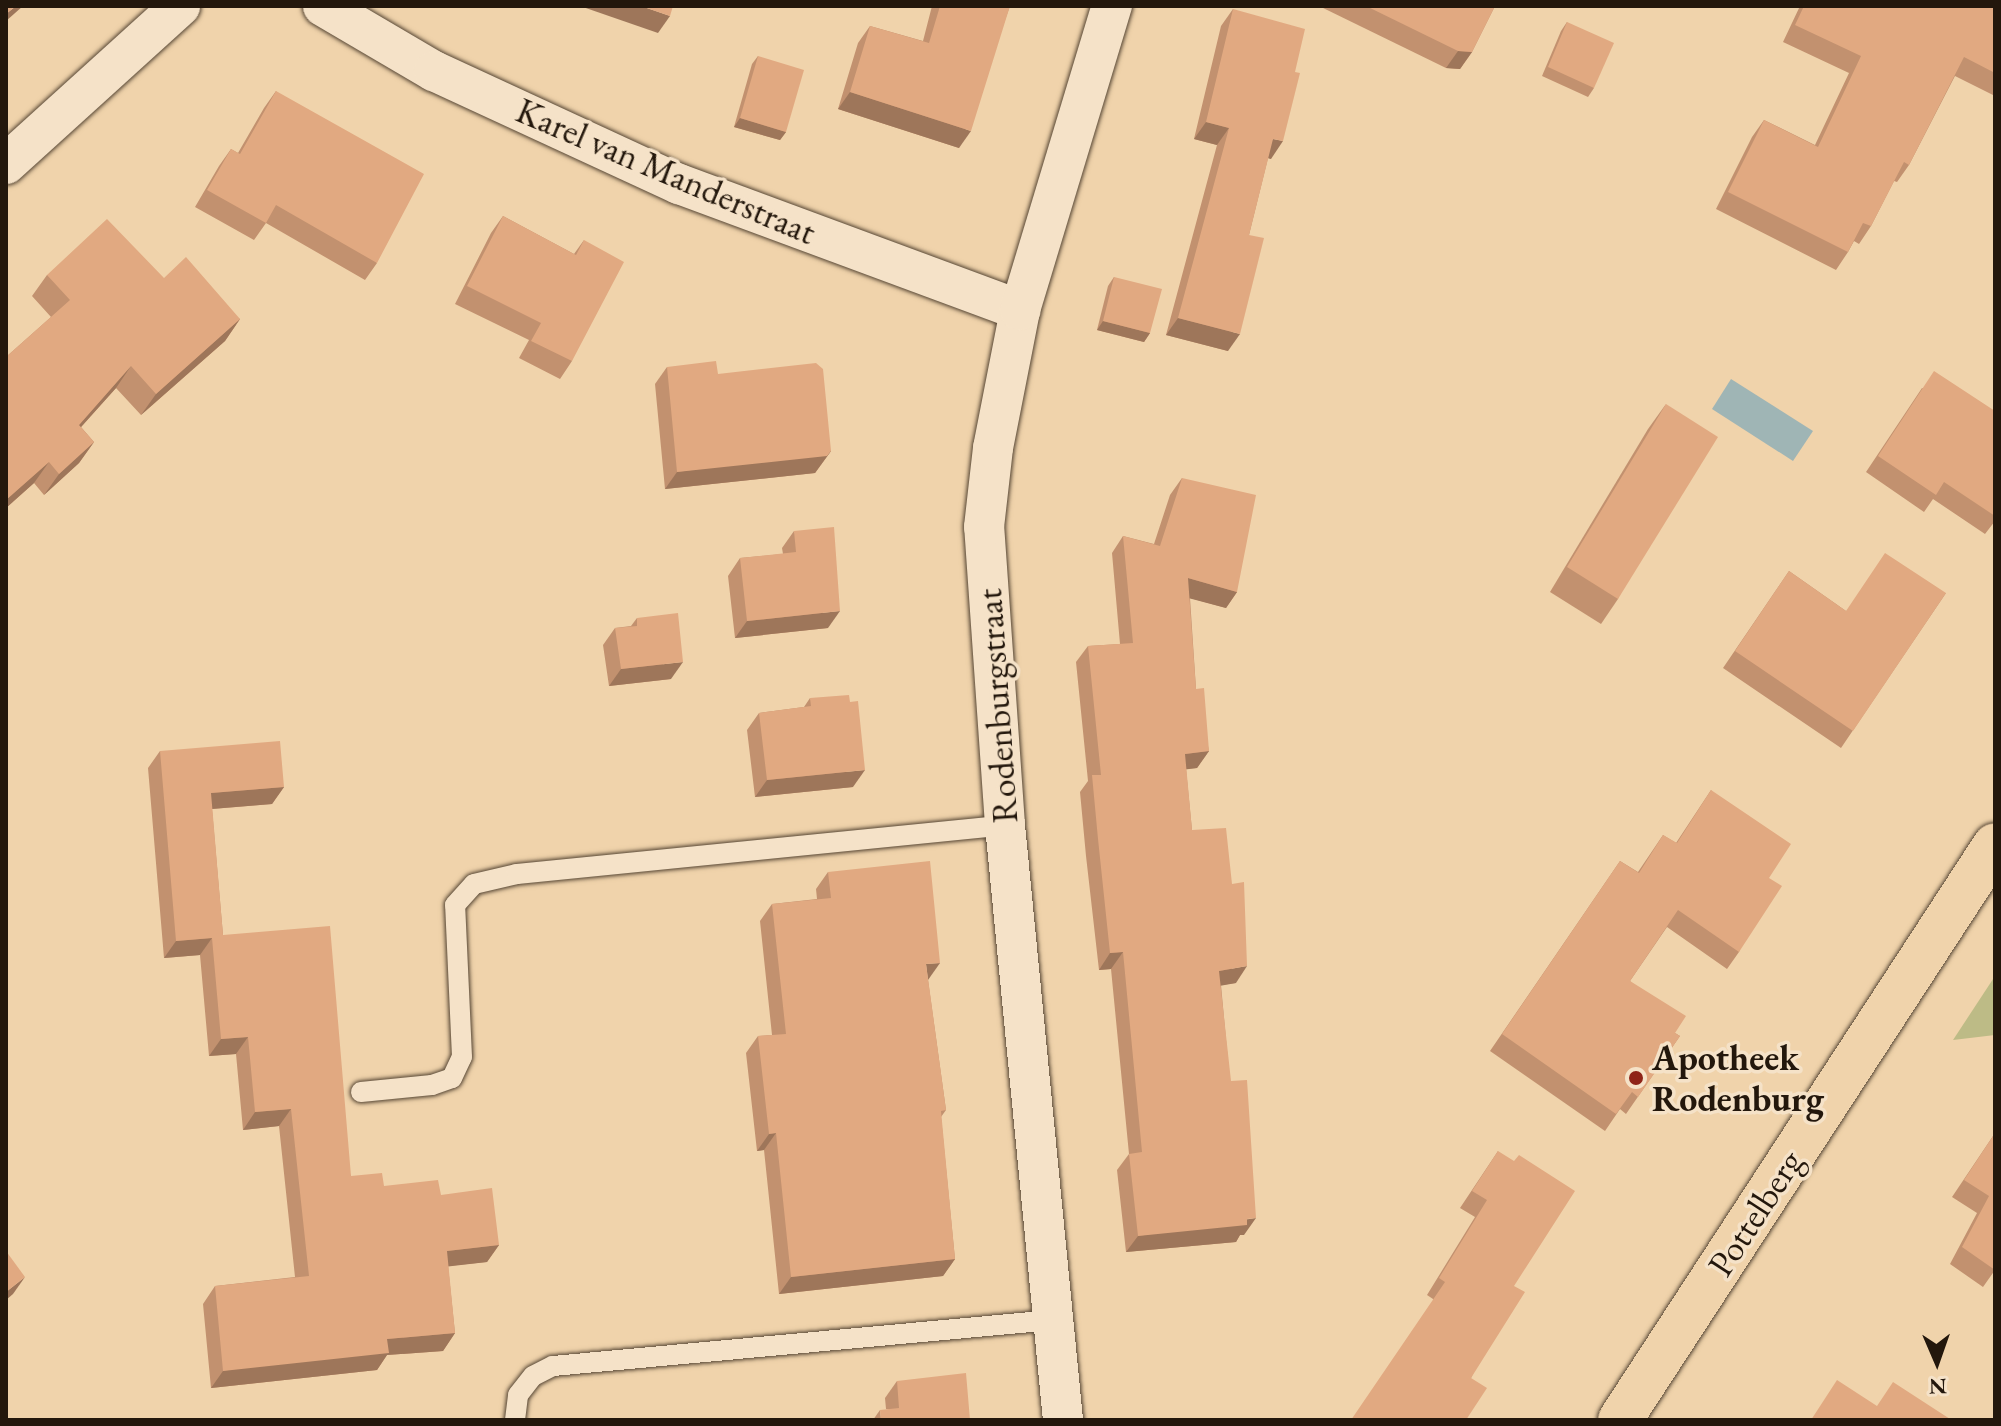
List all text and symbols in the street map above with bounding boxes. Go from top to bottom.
street label: Karel van Manderstraat [510,88,822,254]
street label: Rodenburgstraat [967,587,1027,825]
place label: Apotheek Rodenburg [1652,1035,1824,1120]
marker: Apotheek Rodenburg [1627,1069,1645,1087]
street label: Pottelberg [1698,1142,1812,1284]
north arrow [1897,1322,1977,1402]
text: N [1928,1372,1947,1401]

